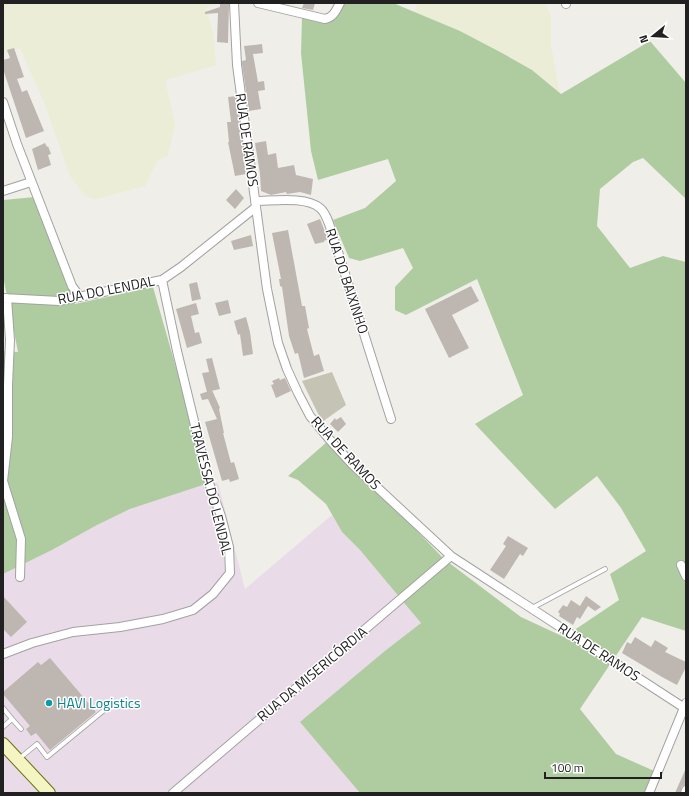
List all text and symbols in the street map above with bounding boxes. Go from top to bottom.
north arrow [633,16,673,56]
text: N [635,33,652,45]
street label: RUA DE RAMOS [231,92,264,188]
street label: RUA DO BAIXINHO [320,225,374,336]
street label: RUA DO LENDAL [56,270,156,309]
street label: RUA DE RAMOS [307,411,386,494]
street label: TRAVESSA DO LENDAL [185,421,238,557]
street label: RUA DE RAMOS [554,617,645,686]
street label: RUA DA MISERICÓRDIA [252,621,372,726]
place label: HAVI Logistics [57,692,140,713]
marker: HAVI Logistics [44,698,54,708]
scale bar [545,754,661,780]
text: 100 m [551,758,584,777]

